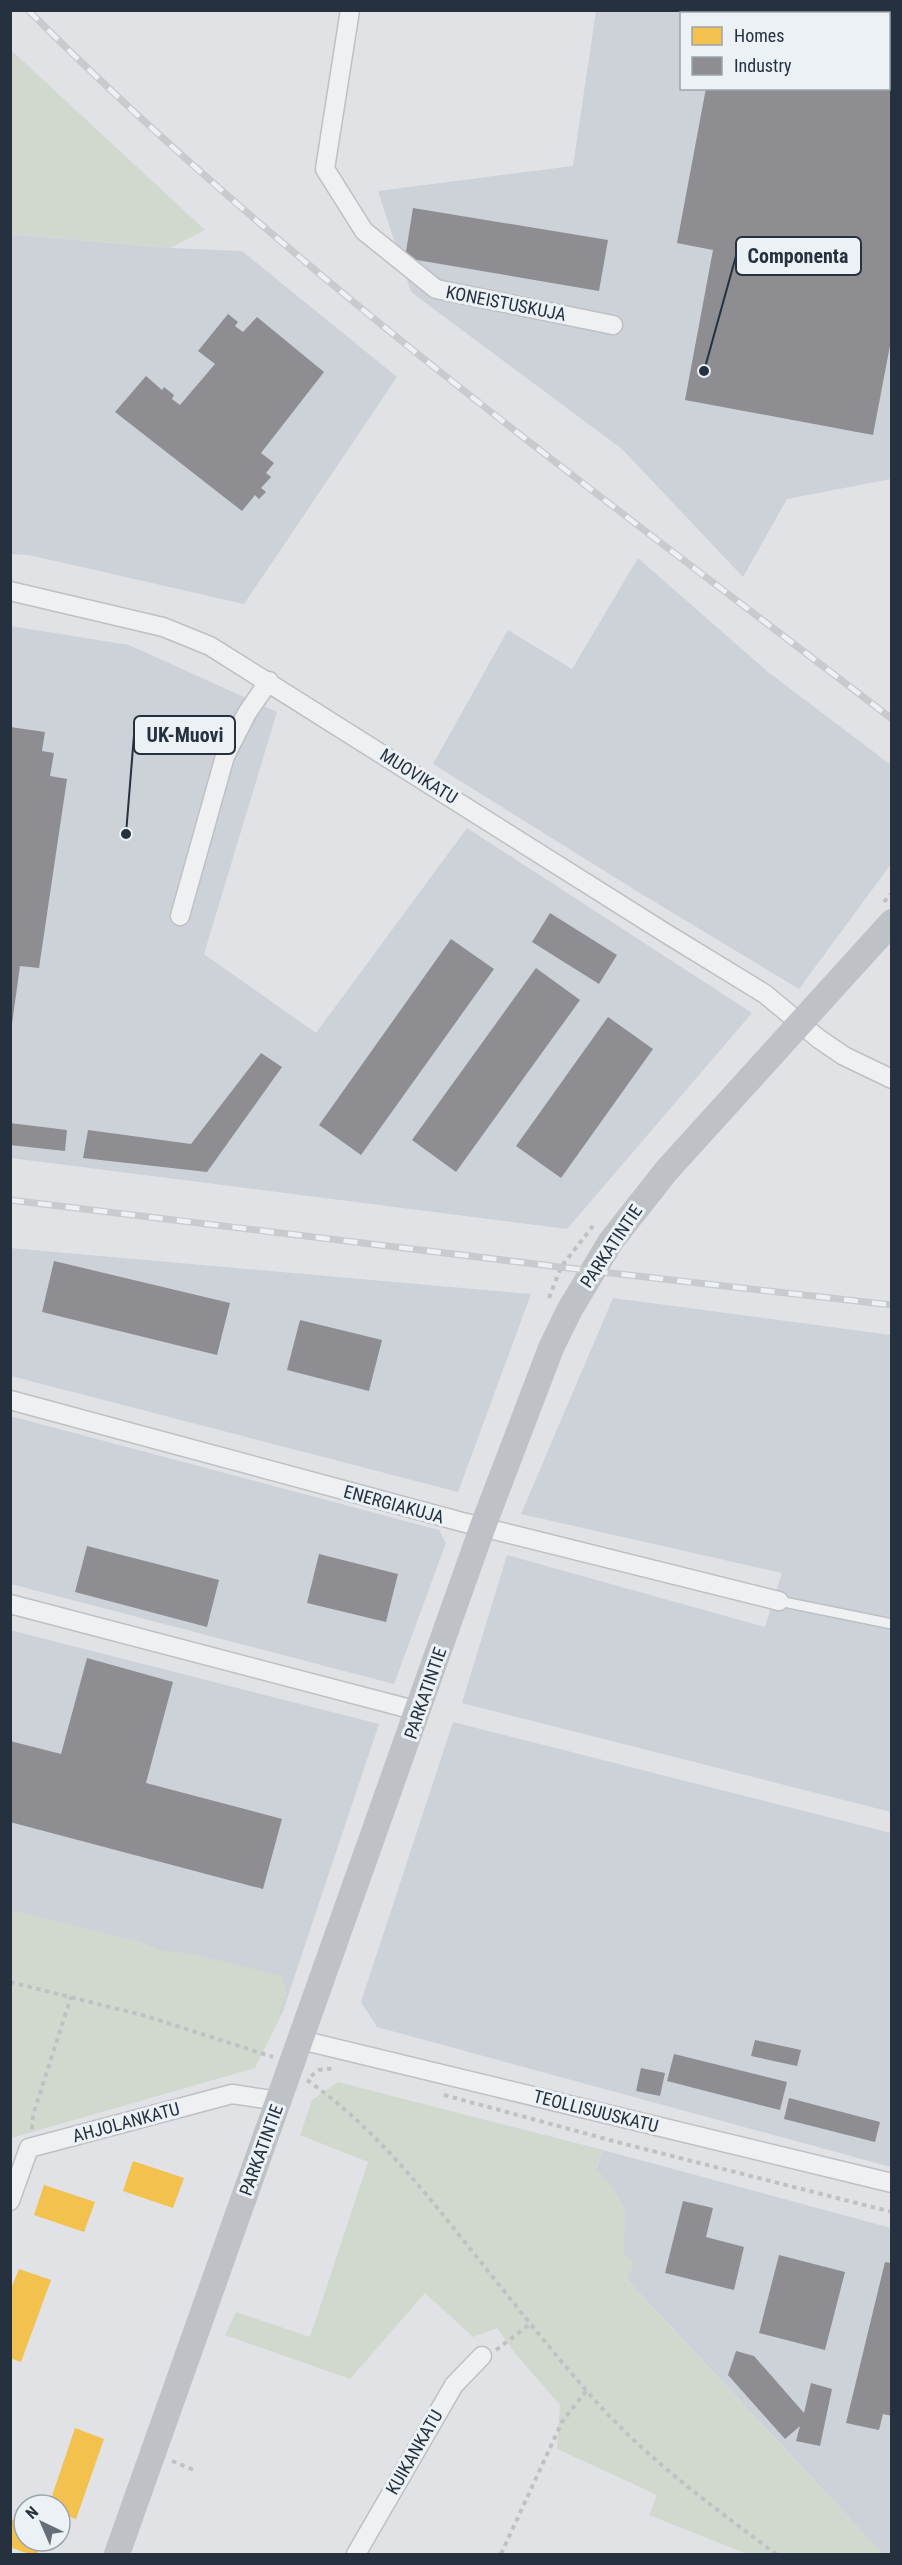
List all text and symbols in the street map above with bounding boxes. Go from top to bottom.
legend [680,12,890,90]
text: Homes [734,25,784,46]
text: Industry [734,55,792,76]
callout: Componenta [736,237,861,275]
text: Componenta [748,244,848,268]
street label: KONEISTUSKUJA [444,281,568,325]
callout: UK-Muovi [134,716,235,754]
text: UK-Muovi [147,723,223,747]
street label: MUOVIKATU [376,744,462,808]
street label: PARKATINTIE [576,1201,646,1291]
street label: ENERGIAKUJA [341,1481,447,1528]
street label: PARKATINTIE [400,1644,450,1741]
street label: TEOLLISUUSKATU [531,2085,661,2137]
street label: AHJOLANKATU [70,2098,182,2146]
street label: PARKATINTIE [235,2102,287,2198]
street label: KUIKANKATU [381,2406,447,2498]
north arrow [12,2493,72,2553]
text: N [22,2502,42,2523]

